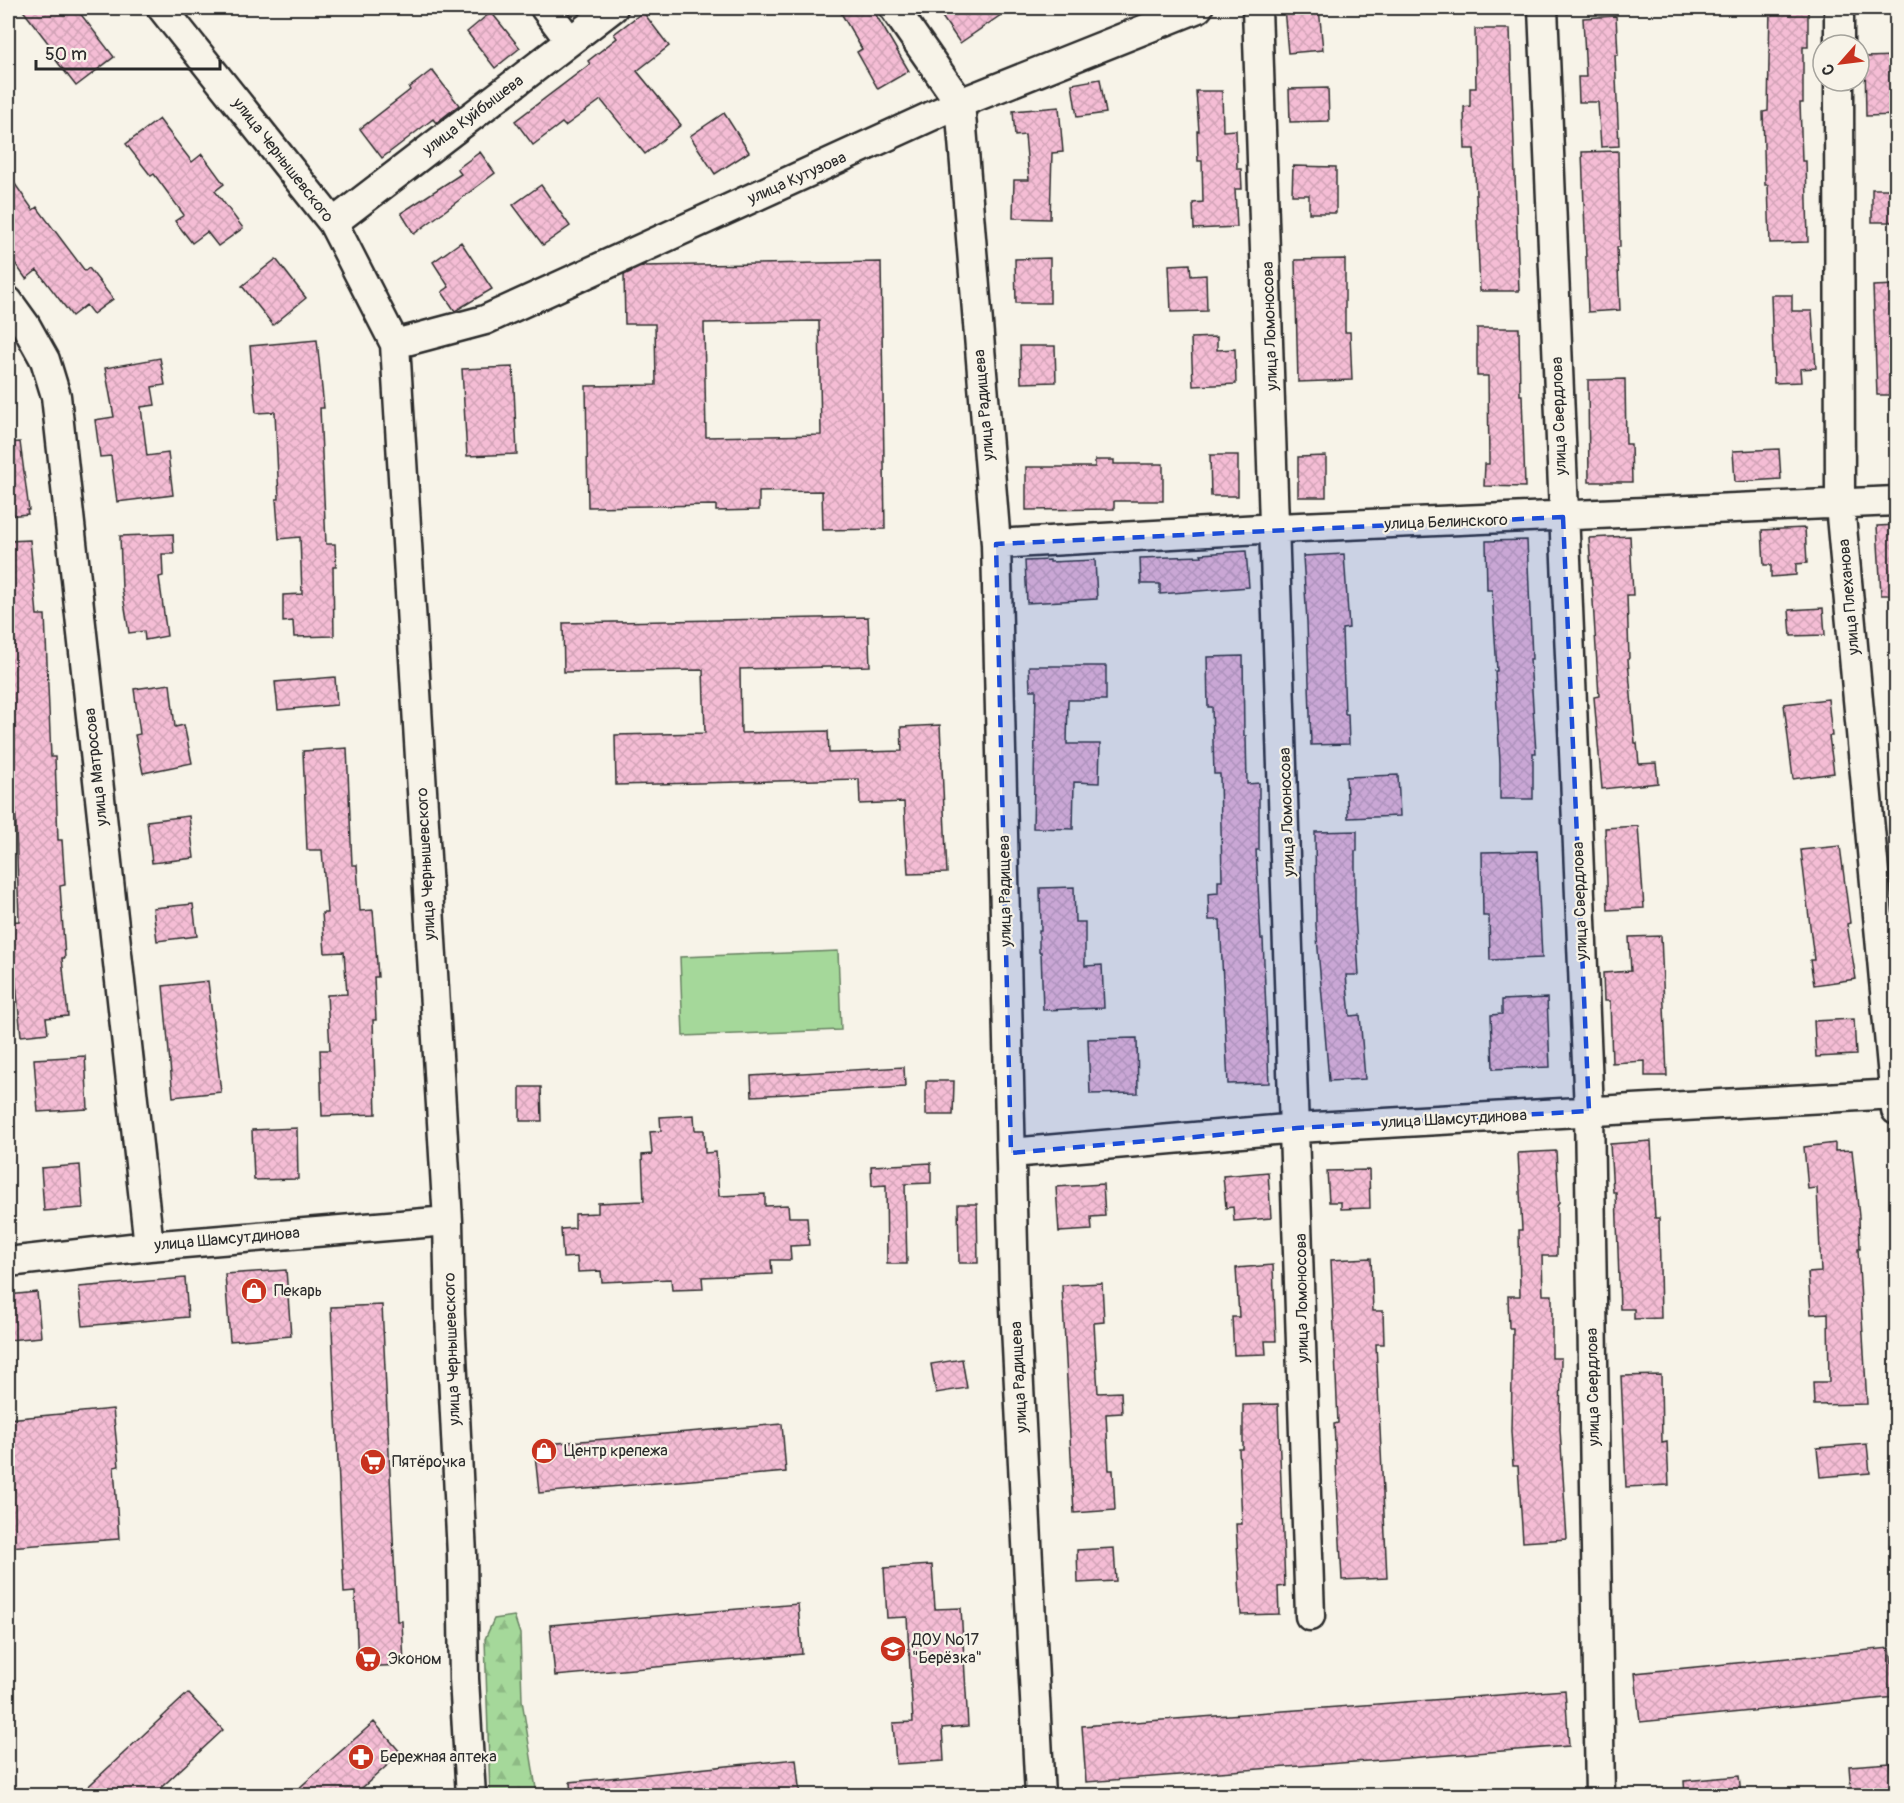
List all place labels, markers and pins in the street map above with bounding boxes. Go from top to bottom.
shop icon: Пекарь [239,1276,269,1306]
place label: Пекарь [274,1281,322,1301]
shop icon: Центр крепежа [529,1436,559,1466]
place label: Центр крепежа [564,1441,668,1461]
supermarket icon: Пятёрочка [358,1447,388,1477]
place label: Пятёрочка [392,1452,466,1472]
place label: ДОУ №17 "Берёзка" [911,1630,982,1668]
school or university icon: ДОУ №17 "Берёзка" [878,1634,908,1664]
supermarket icon: Эконом [353,1644,383,1674]
place label: Эконом [388,1649,442,1669]
pharmacy icon: Бережная аптека [346,1742,376,1772]
place label: Бережная аптека [380,1747,497,1767]

